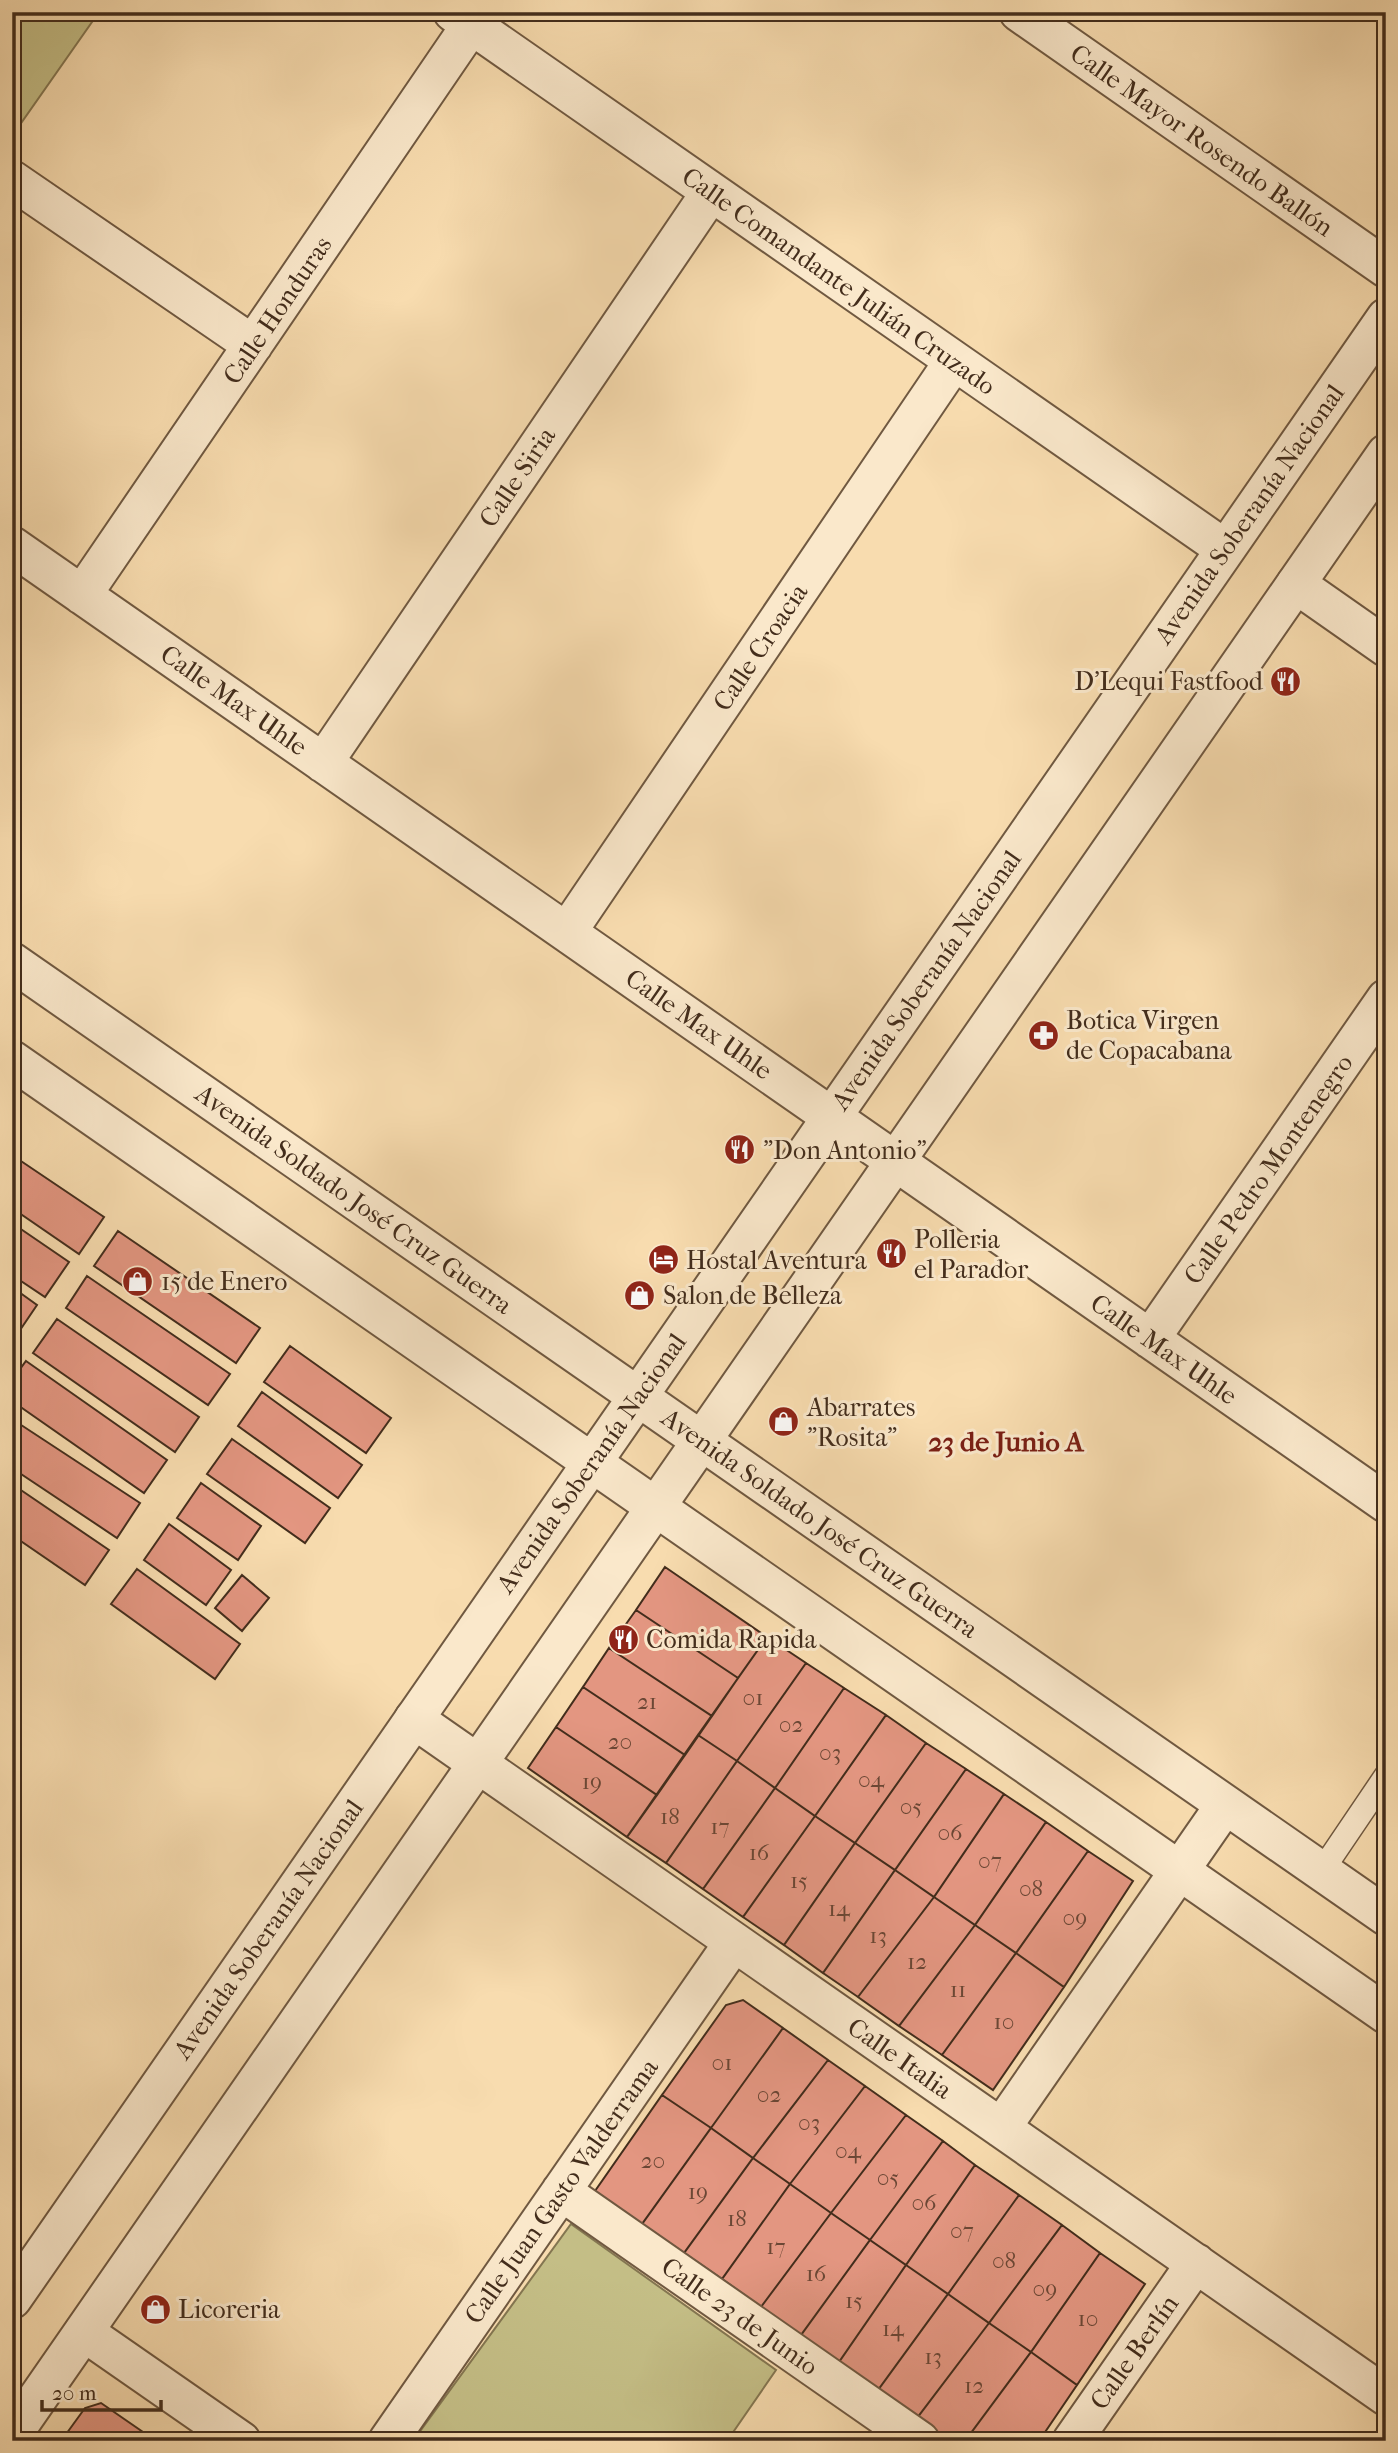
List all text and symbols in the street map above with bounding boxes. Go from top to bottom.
street label: Calle Mayor Rosendo Ballón [1064,38,1339,243]
street label: Calle Comandante Julián Cruzado [676,161,1002,402]
street label: Calle Honduras [217,230,338,390]
street label: Avenida Soberanía Nacional [1147,378,1351,651]
street label: Calle Siria [473,421,563,533]
street label: Calle Croacia [707,577,815,717]
street label: Calle Max Uhle [154,638,313,762]
restaurant icon: D'Lequi Fastfood [1269,664,1303,698]
place label: D'Lequi Fastfood [1074,666,1264,697]
street label: Avenida Soberanía Nacional [824,844,1028,1117]
street label: Calle Max Uhle [619,962,778,1086]
place label: Botica Virgen de Copacabana [1066,1005,1233,1066]
pharmacy icon: Botica Virgen de Copacabana [1026,1018,1060,1052]
street label: Calle Pedro Montenegro [1177,1048,1360,1290]
street label: Avenida Soldado José Cruz Guerra [189,1077,519,1321]
restaurant icon: "Don Antonio" [723,1133,757,1167]
place label: "Don Antonio" [763,1135,927,1166]
place label: Polleria el Parador [914,1224,1028,1285]
restaurant icon: Polleria el Parador [874,1237,908,1271]
hotel icon: Hostal Aventura [646,1243,680,1277]
place label: Hostal Aventura [686,1245,868,1276]
shop icon: 15 de Enero [121,1264,155,1298]
place label: 15 de Enero [161,1266,287,1297]
shop icon: Salon de Belleza [623,1278,657,1312]
place label: Salon de Belleza [663,1280,843,1311]
street label: Calle Max Uhle [1084,1287,1243,1411]
street label: Avenida Soberanía Nacional [489,1327,693,1600]
place label: Abarrates "Rosita" [806,1392,915,1453]
street label: Avenida Soldado José Cruz Guerra [655,1401,985,1645]
shop icon: Abarrates "Rosita" [767,1405,801,1439]
district label: 23 de Junio A [928,1425,1085,1458]
restaurant icon: Comida Rapida [606,1622,640,1656]
place label: Comida Rapida [646,1624,817,1655]
house number: 01 [743,1684,763,1711]
house number: 21 [637,1688,657,1715]
house number: 02 [779,1711,803,1738]
house number: 20 [608,1728,632,1755]
house number: 03 [819,1739,841,1766]
house number: 04 [858,1766,885,1793]
house number: 19 [582,1768,602,1795]
street label: Avenida Soberanía Nacional [166,1793,370,2066]
house number: 05 [900,1793,922,1820]
house number: 18 [660,1803,680,1830]
house number: 17 [710,1813,730,1840]
house number: 06 [937,1819,963,1846]
house number: 16 [749,1839,770,1866]
house number: 07 [978,1847,1002,1874]
house number: 15 [790,1867,808,1894]
house number: 08 [1019,1875,1043,1902]
house number: 14 [828,1895,851,1922]
house number: 09 [1063,1904,1087,1931]
house number: 13 [869,1922,887,1949]
house number: 12 [907,1948,927,1975]
house number: 11 [950,1976,966,2003]
house number: 10 [994,2008,1014,2035]
street label: Calle Italia [842,2011,959,2106]
house number: 01 [712,2049,732,2076]
street label: Calle Juan Gasto Valderrama [458,2052,665,2330]
house number: 02 [757,2081,781,2108]
house number: 03 [798,2109,820,2136]
house number: 04 [835,2137,862,2164]
house number: 20 [641,2147,665,2174]
house number: 05 [877,2164,899,2191]
house number: 19 [688,2178,708,2205]
house number: 06 [911,2189,937,2216]
house number: 18 [727,2205,747,2232]
house number: 07 [950,2217,974,2244]
house number: 17 [766,2233,786,2260]
house number: 08 [992,2247,1016,2274]
street label: Calle 23 de Junio [655,2251,824,2382]
house number: 16 [806,2260,827,2287]
house number: 09 [1033,2275,1057,2302]
house number: 15 [845,2287,863,2314]
street label: Calle Berlín [1084,2289,1185,2416]
shop icon: Licoreria [138,2292,172,2326]
place label: Licoreria [178,2294,281,2325]
house number: 10 [1078,2305,1098,2332]
house number: 14 [882,2315,905,2342]
house number: 13 [924,2343,942,2370]
scale bar [42,2369,161,2413]
house number: 12 [964,2372,984,2399]
text: 20 m [52,2381,97,2405]

